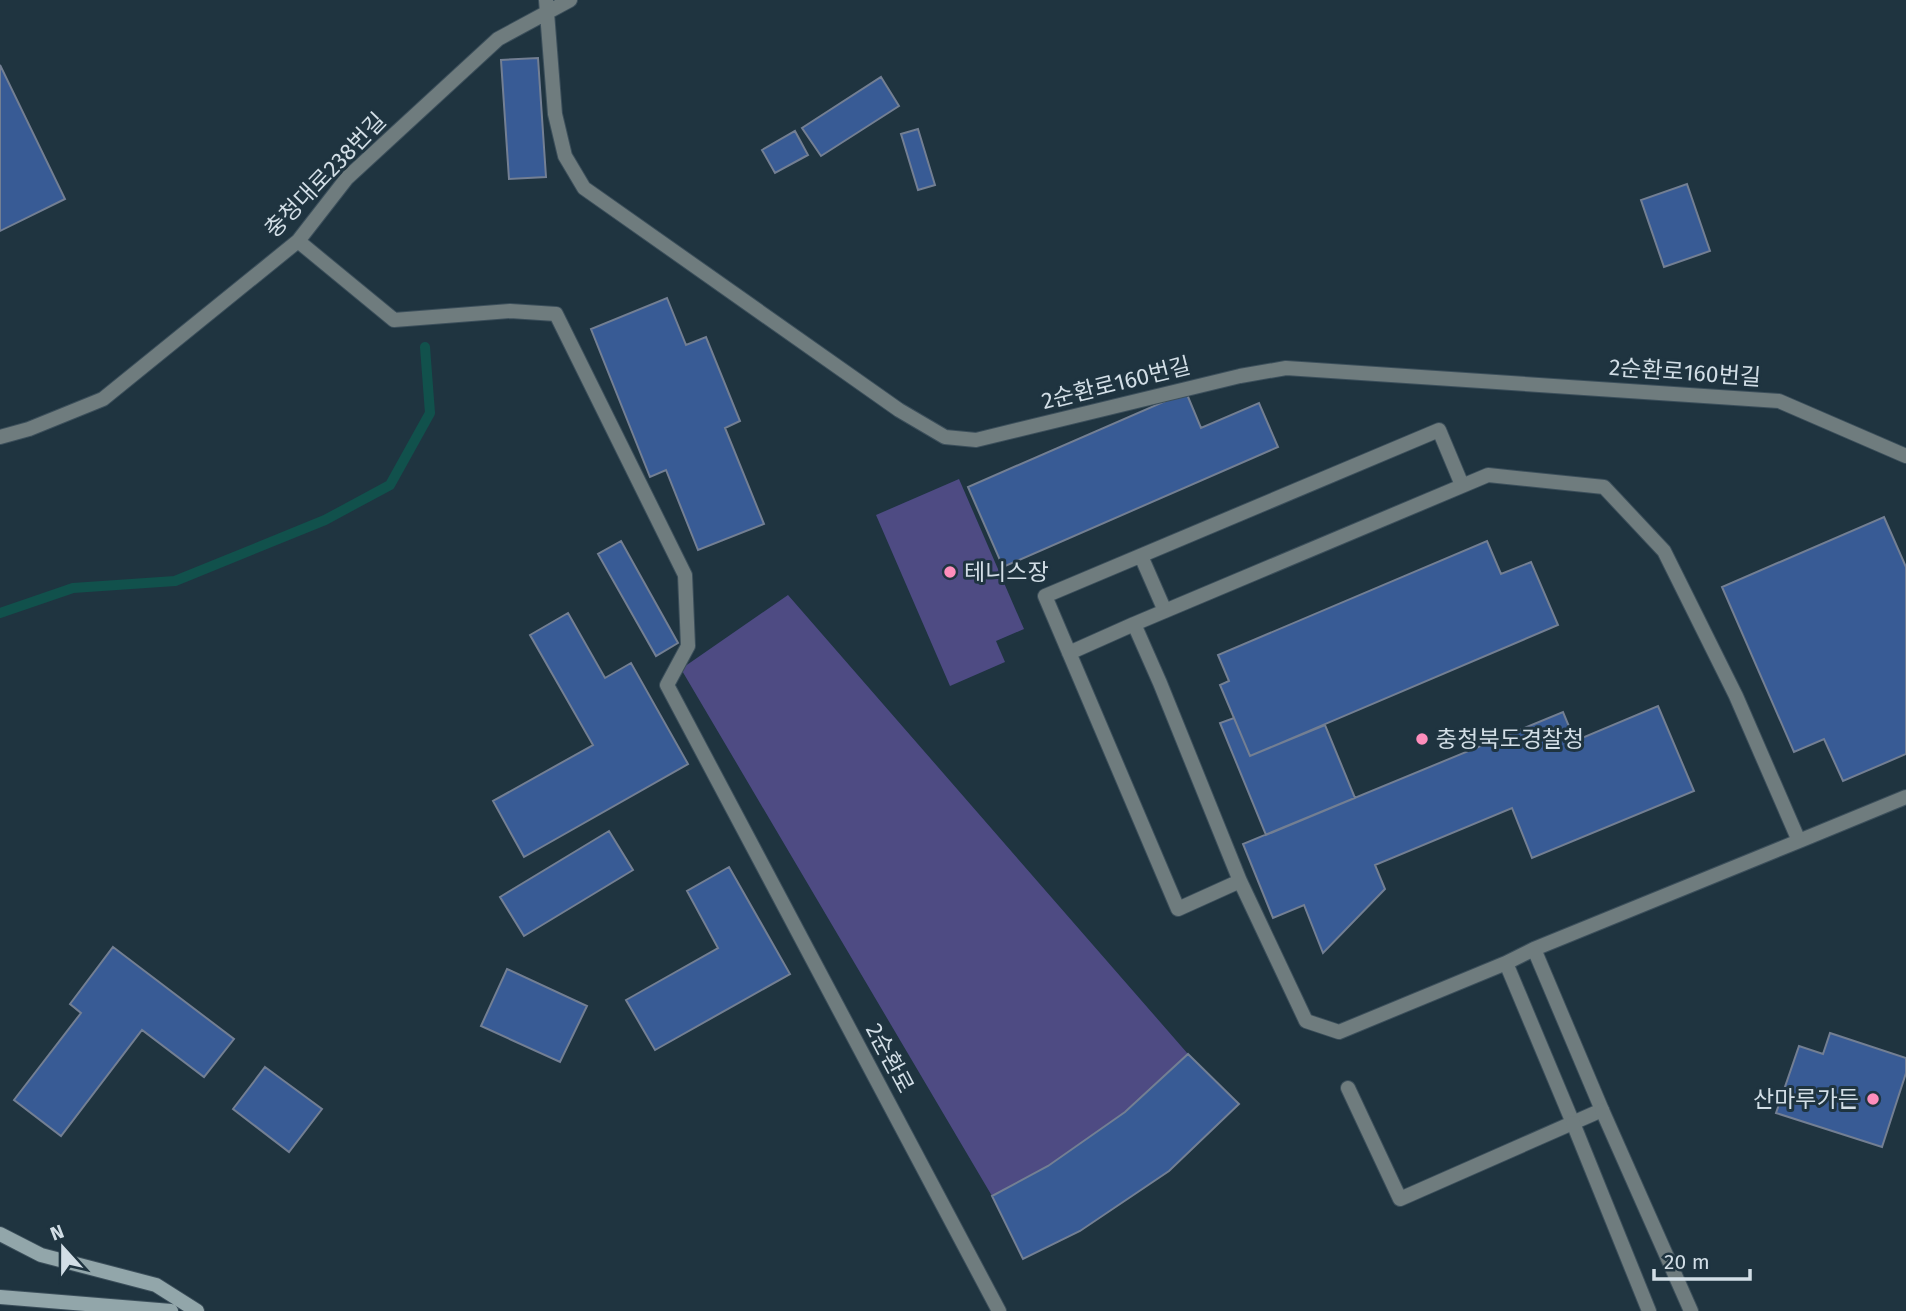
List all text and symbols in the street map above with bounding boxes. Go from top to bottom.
street label: 충청대로238번길 [259,107,391,243]
street label: 2순환로160번길 [1039,351,1193,415]
street label: 2순환로160번길 [1608,353,1762,391]
place label: 테니스장 [964,558,1049,586]
marker: 테니스장 [942,564,958,580]
place label: 충청북도경찰청 [1436,725,1584,753]
marker: 충청북도경찰청 [1414,731,1430,747]
street label: 2순환로 [860,1018,920,1098]
place label: 산마루가든 [1753,1085,1859,1113]
marker: 산마루가든 [1865,1091,1881,1107]
north arrow [28,1213,98,1283]
text: N [47,1220,67,1246]
scale bar [1654,1238,1750,1282]
text: 20 m [1664,1249,1710,1275]

